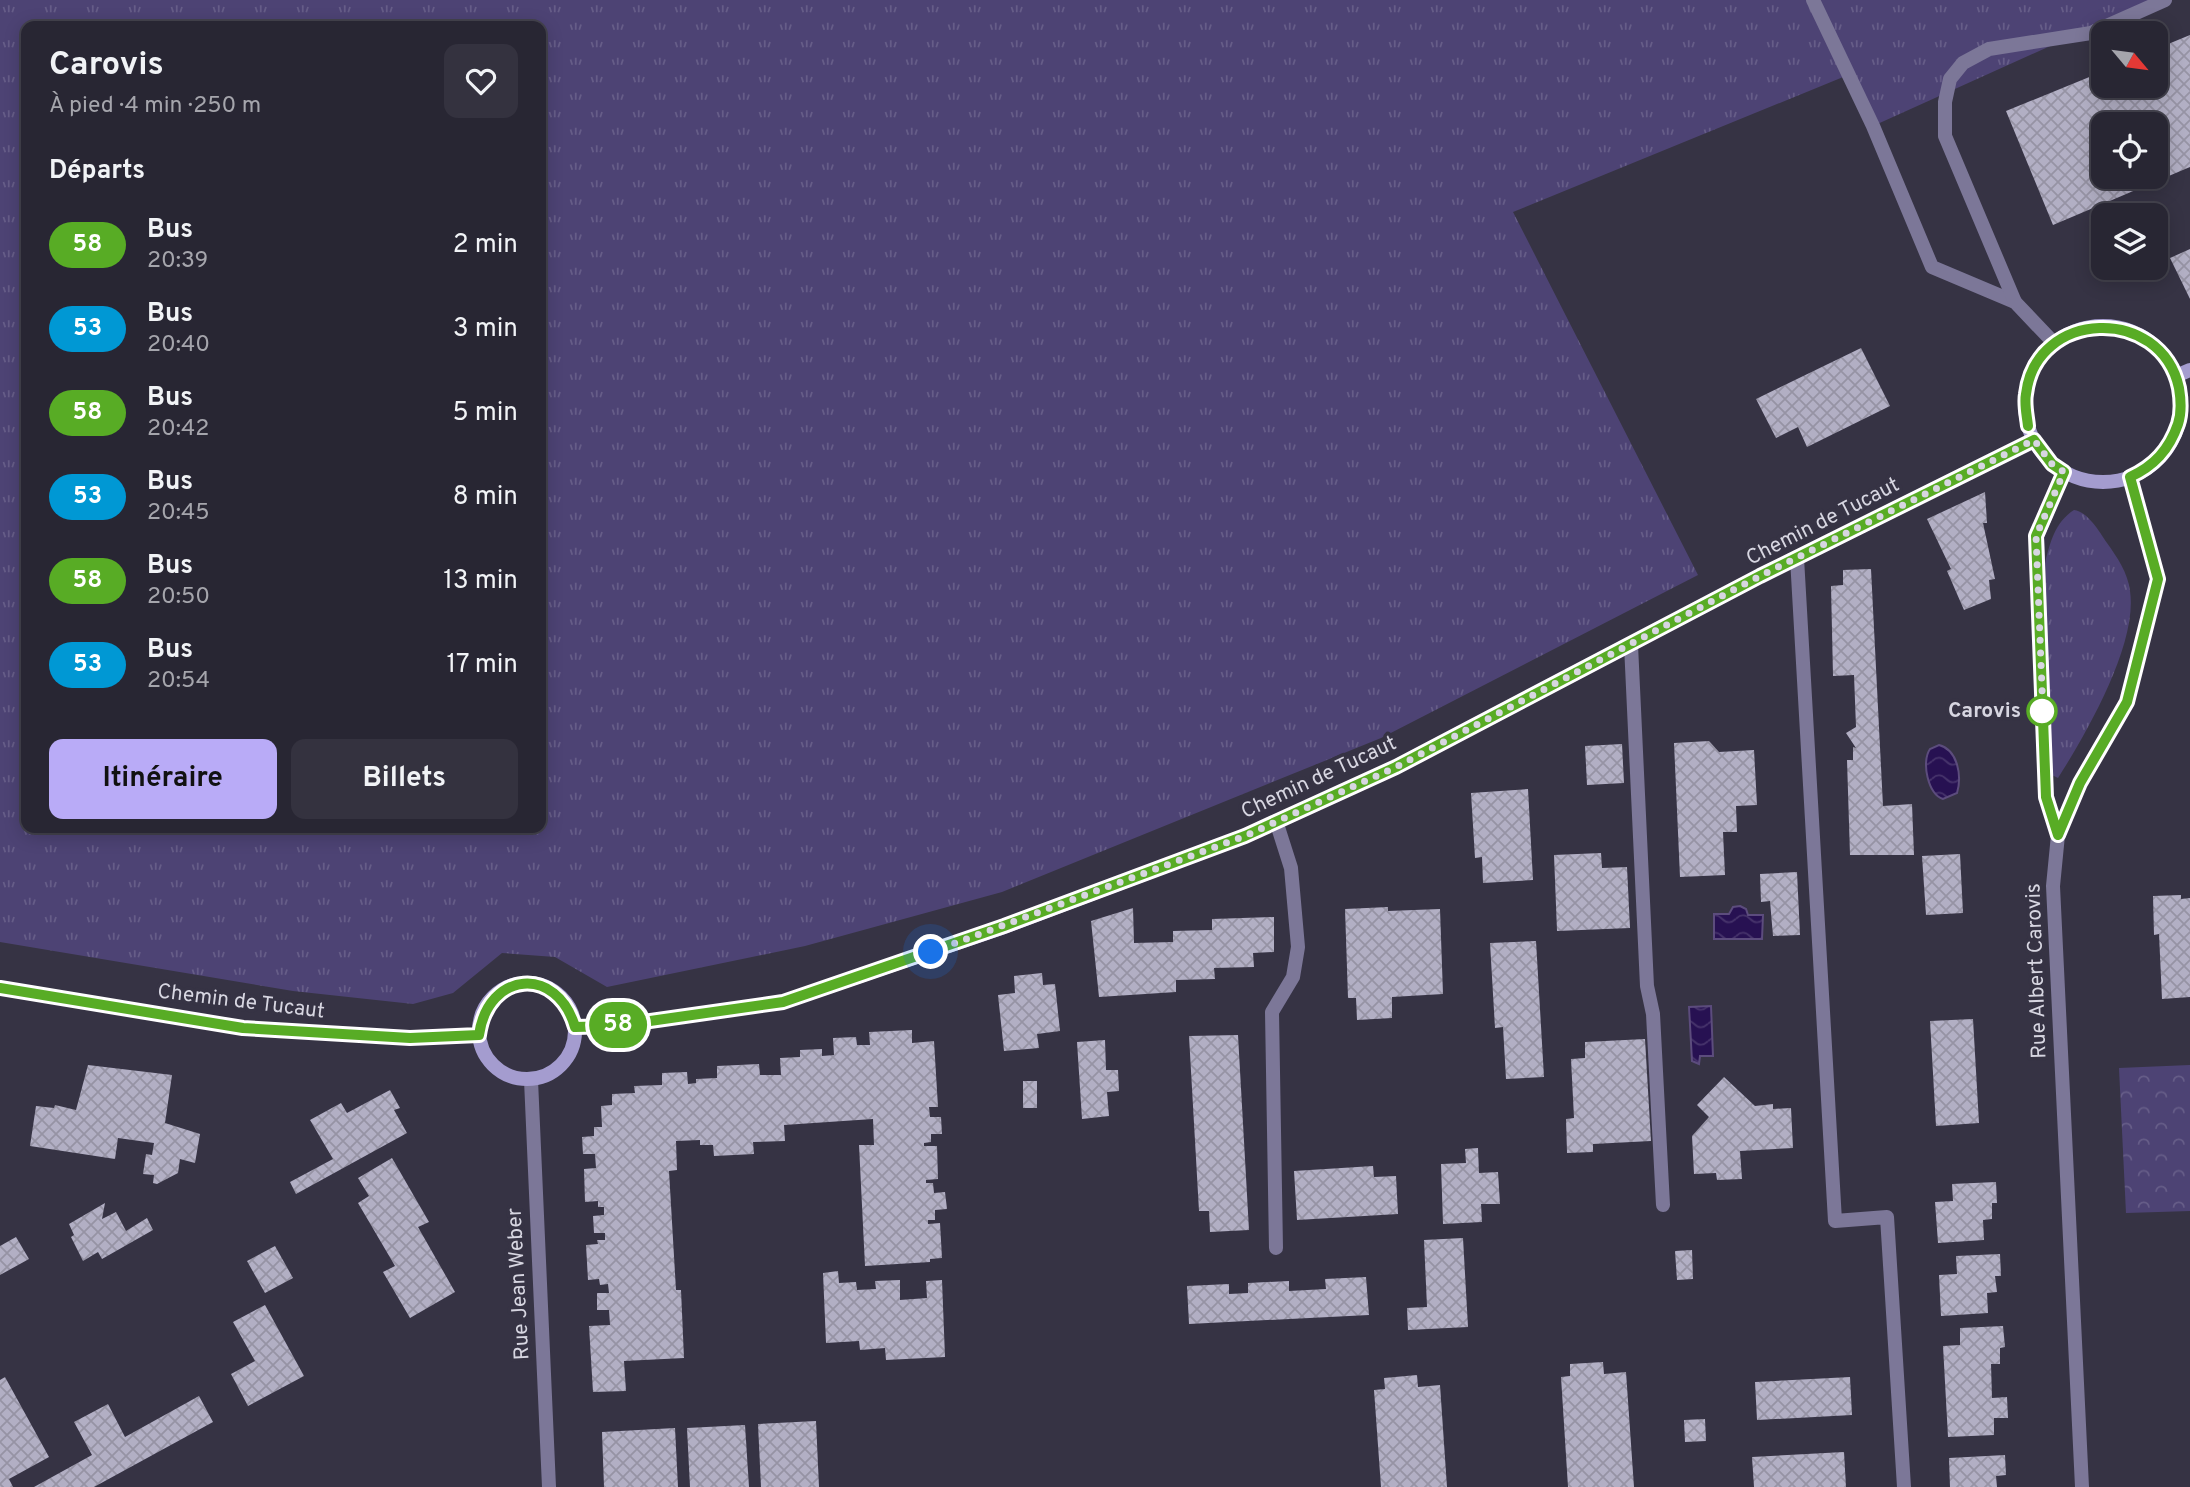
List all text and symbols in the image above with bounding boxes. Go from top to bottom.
north arrow [2091,21,2168,98]
map controls [2091,21,2168,280]
button: heart [444,44,518,118]
text: Carovis [49,45,164,87]
text: À pied · 4 min · 250 m [49,92,261,121]
button: locate [2091,112,2168,189]
text: Départs [49,155,145,188]
button: layers [2091,203,2168,280]
text: Bus [147,214,193,247]
text: 2 min [453,229,518,262]
text: 58 [73,230,102,260]
text: 20:39 [147,247,208,276]
text: Bus [147,298,193,331]
text: 3 min [453,313,518,346]
text: 53 [73,314,102,344]
text: 20:40 [147,331,210,360]
text: Bus [147,382,193,415]
text: 5 min [452,397,518,430]
text: 58 [73,398,102,428]
text: 20:42 [147,415,209,444]
text: Bus [147,466,193,499]
street label: Chemin de Tucaut [1742,472,1904,572]
text: 8 min [453,481,518,514]
text: 53 [73,482,102,512]
text: 20:45 [147,499,210,528]
text: Bus [147,550,193,583]
text: 13 min [443,565,518,598]
text: 58 [73,566,102,596]
text: 20:50 [147,583,210,612]
text: Bus [147,634,193,667]
text: 17 min [446,649,518,682]
text: 53 [73,650,102,680]
text: 20:54 [147,667,210,696]
marker: Carovis [2027,696,2057,726]
place label: Carovis [1948,698,2021,725]
street label: Chemin de Tucaut [1237,730,1401,826]
button: Itinéraire [49,739,277,819]
button: Billets [291,739,518,819]
street label: Rue Albert Carovis [2020,883,2054,1059]
your location [913,934,948,969]
street label: Chemin de Tucaut [156,978,326,1026]
line badge: 58 [586,1002,650,1048]
text: 58 [603,1010,633,1040]
street label: Rue Jean Weber [502,1207,536,1361]

